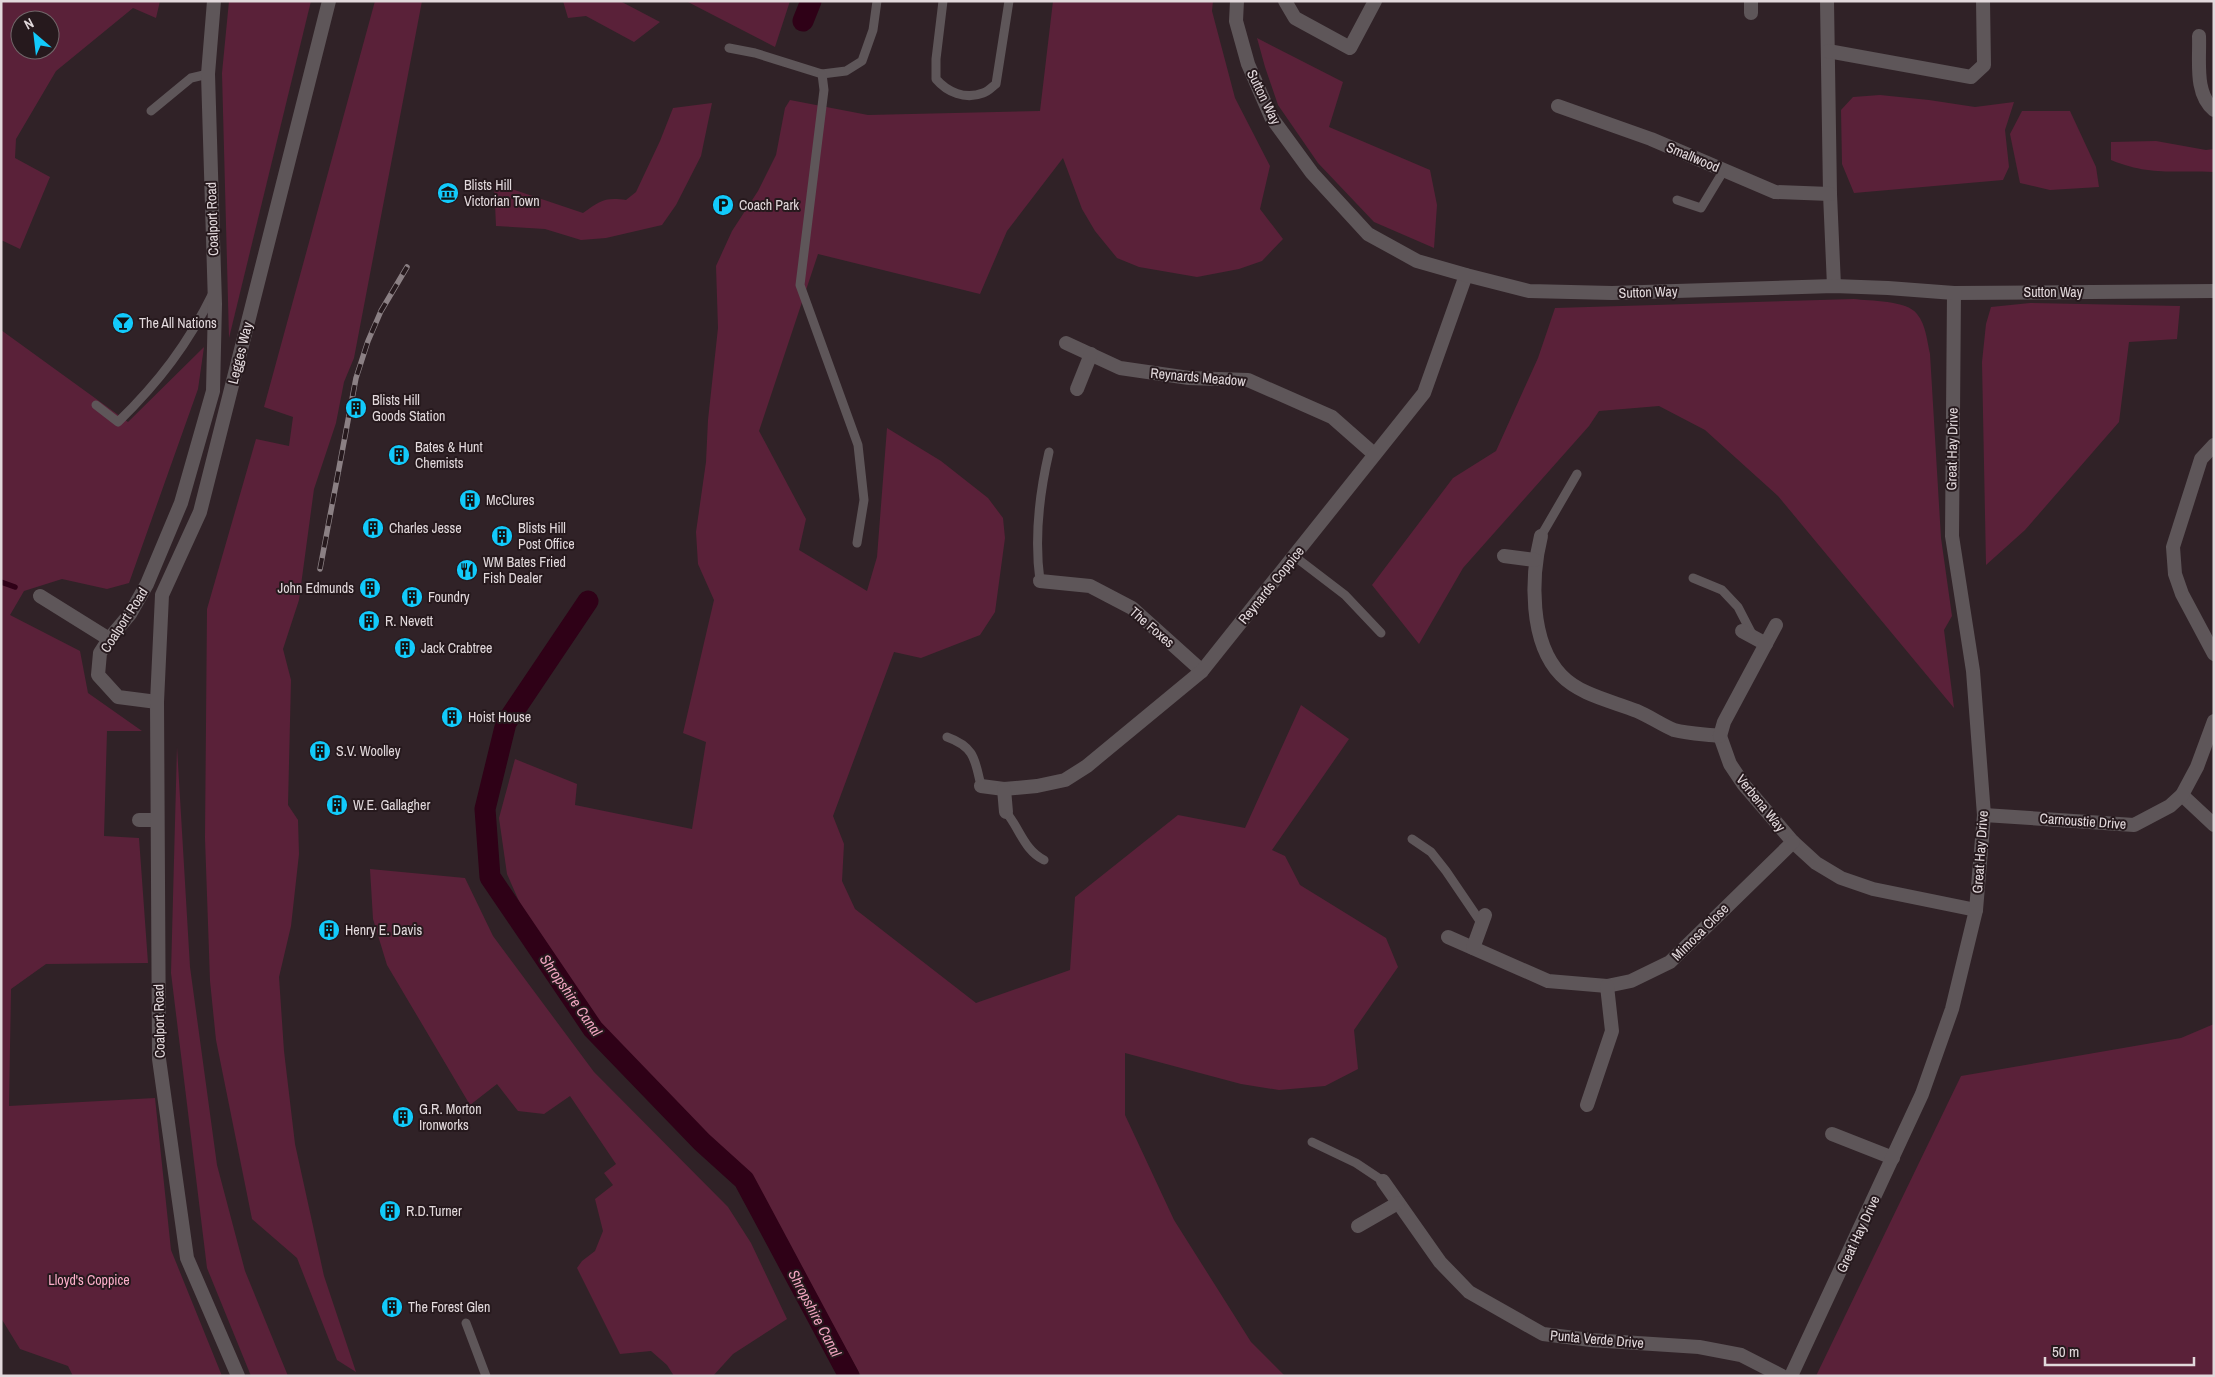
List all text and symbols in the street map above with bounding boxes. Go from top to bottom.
north arrow [10,10,60,60]
text: N [21,14,37,33]
street label: Sutton Way [1243,67,1285,128]
street label: Smallwood [1664,138,1722,176]
place label: Blists Hill Victorian Town [464,176,540,210]
museum icon: Blists Hill Victorian Town [436,181,460,205]
street label: Coalport Road [202,182,222,256]
parking icon: Coach Park [711,193,735,217]
place label: Coach Park [739,196,799,214]
street label: Sutton Way [1618,282,1678,302]
street label: Sutton Way [2024,283,2083,301]
bar icon: The All Nations [111,311,135,335]
place label: The All Nations [139,314,217,332]
street label: Legges Way [224,320,256,386]
street label: Reynards Meadow [1150,364,1247,390]
place label: Blists Hill Goods Station [372,391,445,425]
building icon: Blists Hill Goods Station [344,396,368,420]
street label: Great Hay Drive [1942,407,1962,491]
place label: Bates & Hunt Chemists [415,438,483,472]
building icon: Bates & Hunt Chemists [387,443,411,467]
building icon: McClures [458,488,482,512]
place label: McClures [486,491,535,509]
building icon: Charles Jesse [361,516,385,540]
place label: Charles Jesse [389,519,462,537]
place label: Blists Hill Post Office [518,519,575,553]
building icon: Blists Hill Post Office [490,524,514,548]
street label: Reynards Coppice [1234,542,1308,628]
place label: WM Bates Fried Fish Dealer [483,553,566,587]
restaurant icon: WM Bates Fried Fish Dealer [455,558,479,582]
building icon: John Edmunds [358,576,382,600]
place label: John Edmunds [277,579,354,597]
street label: Coalport Road [96,584,152,656]
building icon: Foundry [400,585,424,609]
place label: Foundry [428,588,470,606]
street label: The Foxes [1126,603,1178,652]
building icon: R. Nevett [357,609,381,633]
place label: R. Nevett [385,612,433,630]
building icon: Jack Crabtree [393,636,417,660]
place label: Jack Crabtree [421,639,492,657]
building icon: Hoist House [440,705,464,729]
place label: Hoist House [468,708,531,726]
building icon: S.V. Woolley [308,739,332,763]
place label: S.V. Woolley [336,742,401,760]
street label: Verbena Way [1732,771,1790,835]
building icon: W.E. Gallagher [325,793,349,817]
place label: W.E. Gallagher [353,796,430,814]
street label: Carnoustie Drive [2039,809,2127,833]
street label: Great Hay Drive [1968,810,1992,894]
street label: Mimosa Close [1668,900,1732,964]
building icon: Henry E. Davis [317,918,341,942]
place label: Henry E. Davis [345,921,422,939]
water label: Shropshire Canal [535,950,607,1040]
street label: Coalport Road [149,984,169,1058]
place label: G.R. Morton Ironworks [419,1100,482,1134]
building icon: G.R. Morton Ironworks [391,1105,415,1129]
street label: Great Hay Drive [1832,1193,1884,1275]
building icon: R.D.Turner [378,1199,402,1223]
place label: R.D.Turner [406,1202,462,1220]
water label: Shropshire Canal [783,1266,847,1360]
park label: Lloyd's Coppice [48,1271,130,1289]
building icon: The Forest Glen [380,1295,404,1319]
place label: The Forest Glen [408,1298,490,1316]
street label: Punta Verde Drive [1549,1326,1645,1352]
scale bar [2045,1334,2194,1366]
text: 50 m [2052,1341,2079,1362]

